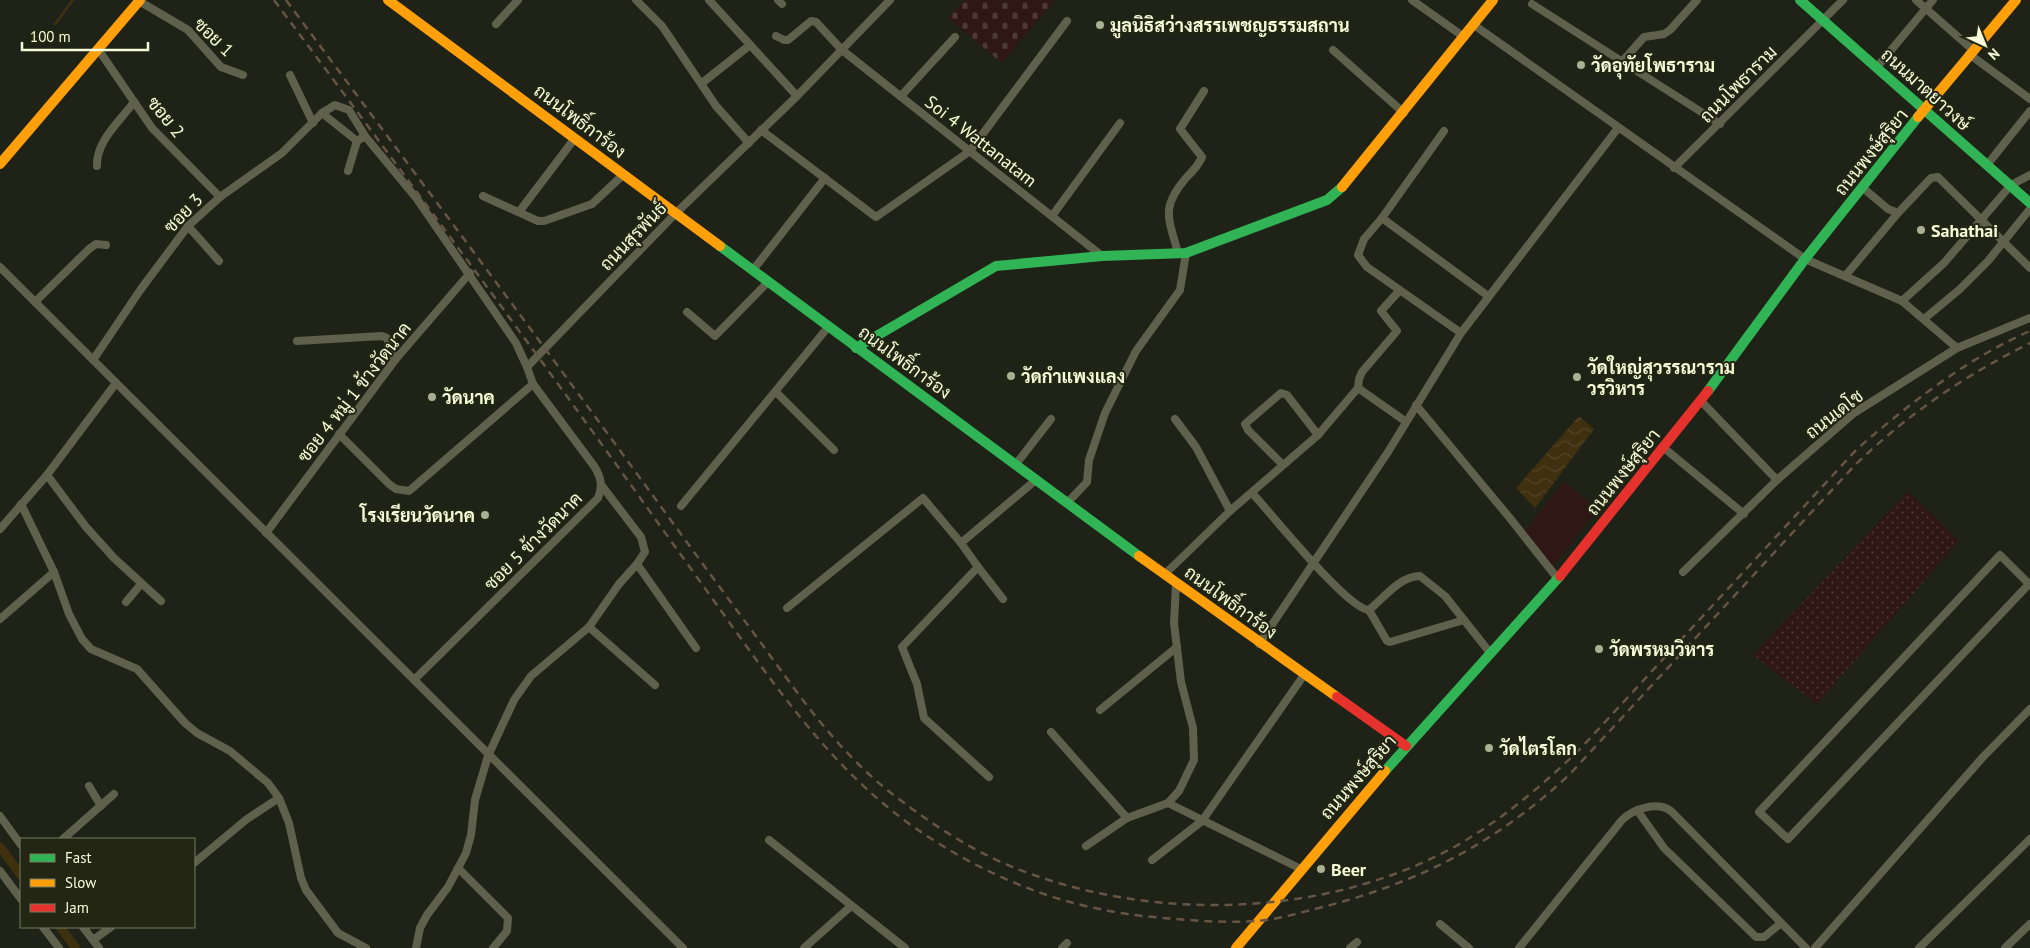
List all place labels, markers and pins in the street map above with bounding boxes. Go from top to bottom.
place label: มูลนิธิสว่างสรรเพชญธรรมสถาน [1110,14,1350,39]
marker: มูลนิธิสว่างสรรเพชญธรรมสถาน [1094,19,1106,31]
place label: วัดอุทัยโพธาราม [1591,53,1715,80]
marker: วัดอุทัยโพธาราม [1575,59,1587,71]
place label: Sahathai [1931,219,1998,242]
marker: Sahathai [1915,224,1927,236]
place label: วัดใหญ่สุวรรณาราม วรวิหาร [1587,355,1735,400]
place label: วัดกำแพงแลง [1021,365,1125,388]
marker: วัดกำแพงแลง [1005,370,1017,382]
marker: วัดใหญ่สุวรรณาราม วรวิหาร [1571,371,1583,383]
place label: วัดนาค [442,386,495,409]
marker: วัดนาค [426,391,438,403]
place label: โรงเรียนวัดนาค [359,503,475,527]
marker: โรงเรียนวัดนาค [479,509,491,521]
place label: วัดพรหมวิหาร [1609,638,1714,661]
marker: วัดพรหมวิหาร [1593,643,1605,655]
place label: วัดไตรโลก [1499,736,1577,760]
marker: วัดไตรโลก [1483,742,1495,754]
place label: Beer [1331,858,1367,881]
marker: Beer [1315,863,1327,875]

